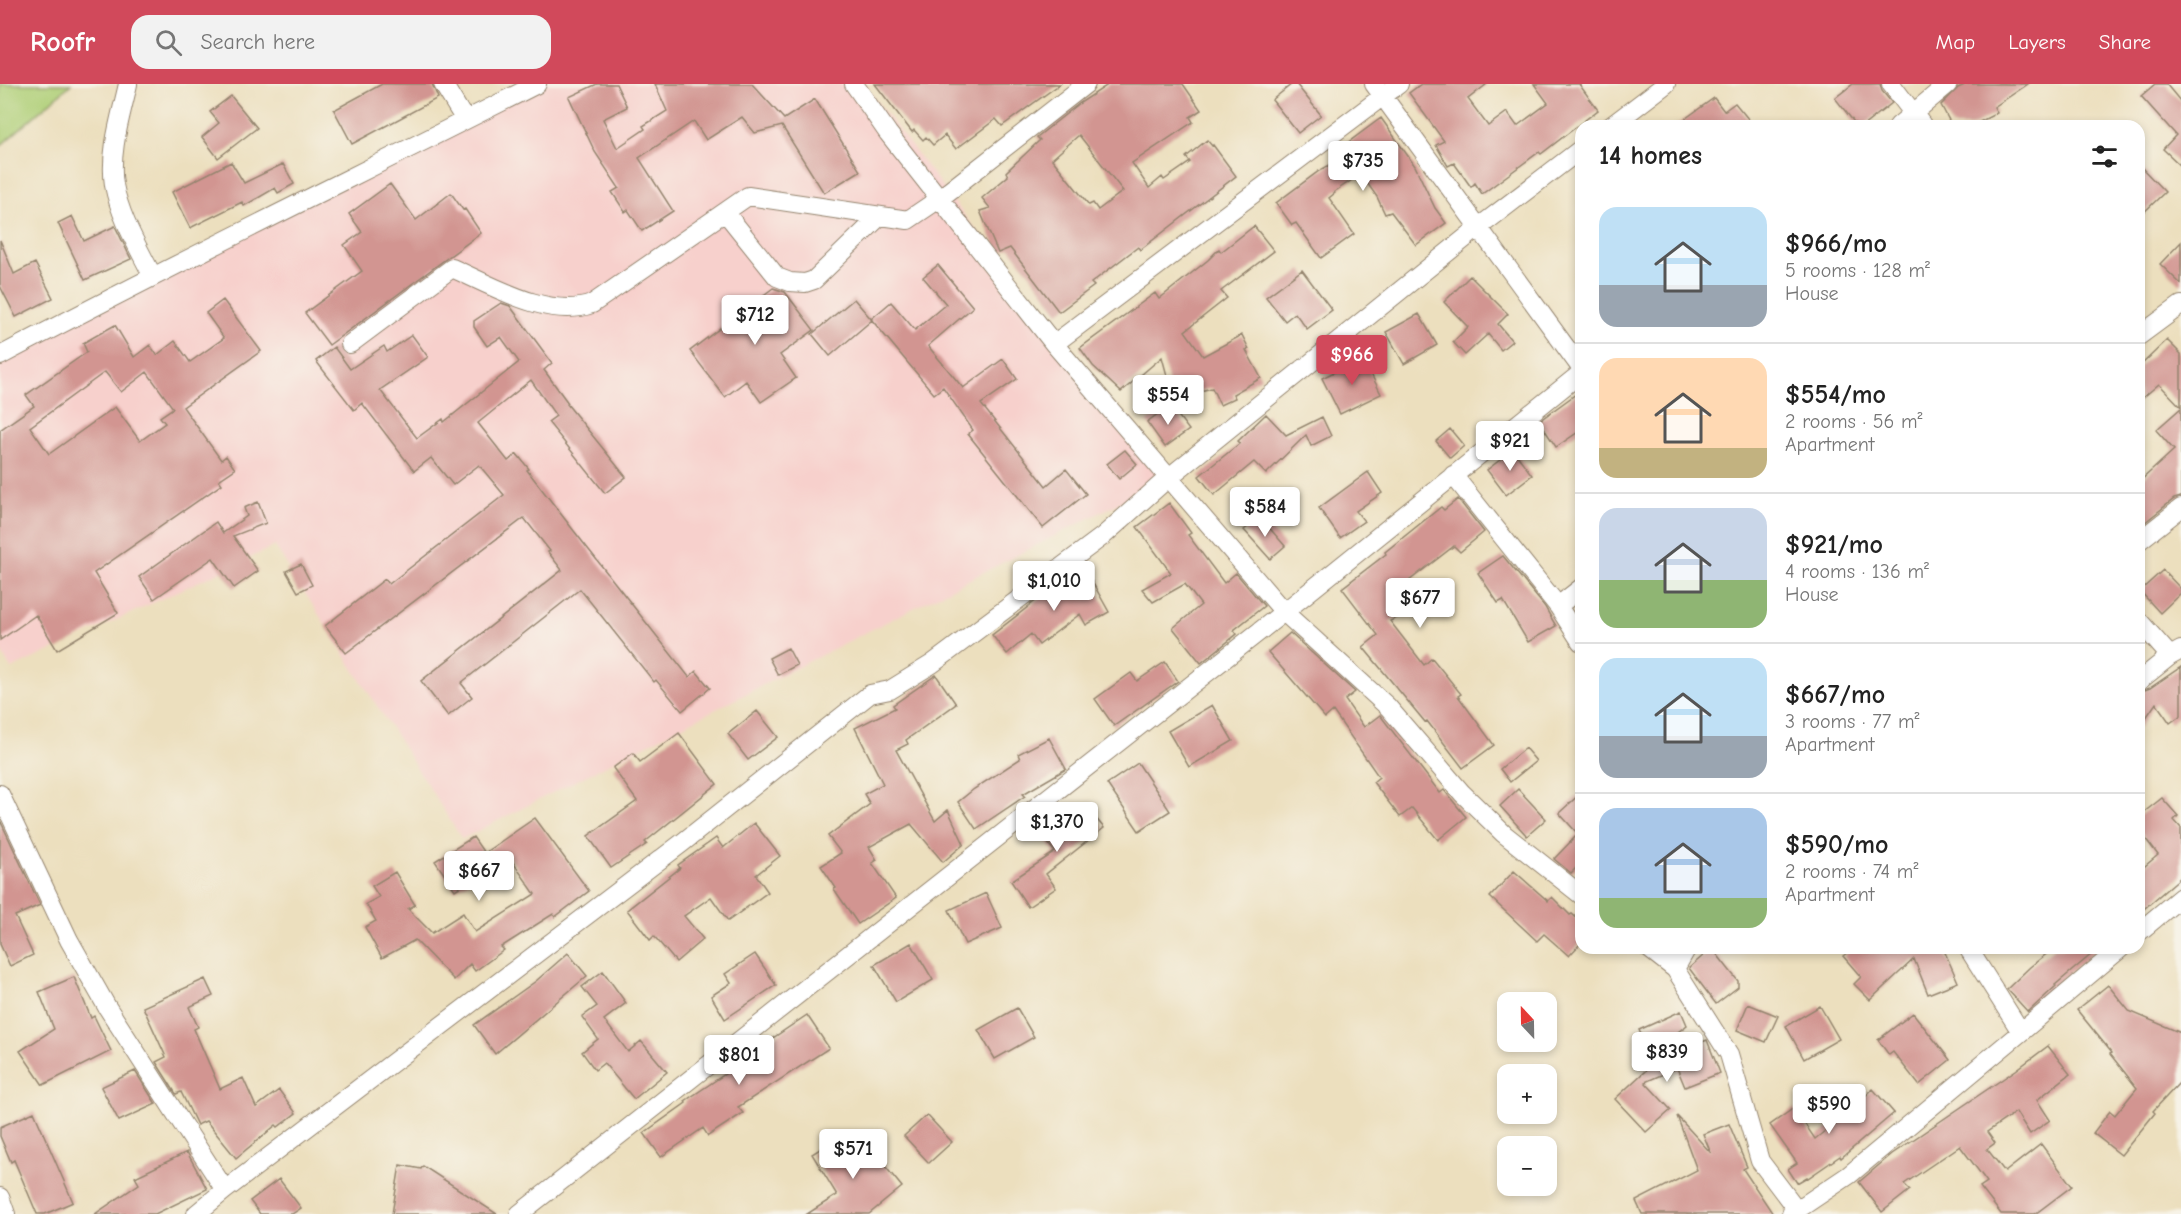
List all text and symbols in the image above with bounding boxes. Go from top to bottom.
search box [131,15,551,69]
text: Roofr [30,26,95,58]
icon: search [152,26,185,59]
text: Search here [200,29,315,55]
text: Map [1936,30,1975,54]
text: Layers [2008,30,2066,54]
text: Share [2099,30,2151,54]
icon: filters [2088,140,2121,173]
pin: $735 [1327,141,1399,192]
text: 14 homes [1599,141,1702,171]
text: $735 [1342,149,1384,172]
text: $966/mo [1785,229,1887,259]
icon: home [1647,231,1719,303]
text: 5 rooms · 128 m² [1785,259,1930,282]
text: House [1785,282,1839,305]
pin: $712 [719,295,791,346]
text: $712 [736,303,774,326]
pin: $966 [1316,335,1388,386]
text: $966 [1330,343,1374,366]
pin: $554 [1132,375,1204,426]
text: $554/mo [1785,380,1886,410]
icon: home [1647,382,1719,454]
text: $554 [1147,383,1189,406]
text: 2 rooms · 56 m² [1785,410,1923,433]
pin: $921 [1474,421,1546,472]
text: $921 [1490,429,1530,452]
text: Apartment [1785,433,1875,456]
pin: $584 [1229,487,1301,538]
text: $584 [1244,495,1286,518]
text: $921/mo [1785,530,1883,560]
icon: home [1647,532,1719,604]
text: 4 rooms · 136 m² [1785,560,1929,583]
pin: $1,010 [1005,561,1103,612]
text: $1,010 [1027,569,1081,592]
pin: $677 [1384,578,1456,629]
text: House [1785,583,1839,606]
text: $677 [1400,586,1440,609]
text: $667/mo [1785,680,1885,710]
icon: home [1647,682,1719,754]
text: 3 rooms · 77 m² [1785,710,1919,733]
text: Apartment [1785,733,1875,756]
pin: $1,370 [1008,802,1106,853]
text: $1,370 [1030,810,1084,833]
text: $590/mo [1785,830,1888,860]
icon: home [1647,832,1719,904]
pin: $667 [443,851,515,902]
text: $667 [458,859,500,882]
text: 2 rooms · 74 m² [1785,860,1918,883]
text: Apartment [1785,883,1875,906]
north arrow [1497,992,1557,1052]
map controls [1497,992,1557,1196]
pin: $839 [1631,1032,1703,1083]
pin: $801 [703,1035,775,1086]
text: $839 [1646,1040,1688,1063]
text: $801 [718,1043,760,1066]
button: + [1497,1064,1557,1124]
pin: $590 [1793,1084,1865,1135]
text: $590 [1807,1092,1851,1115]
pin: $571 [817,1129,889,1180]
button: − [1497,1136,1557,1196]
text: $571 [833,1137,873,1160]

